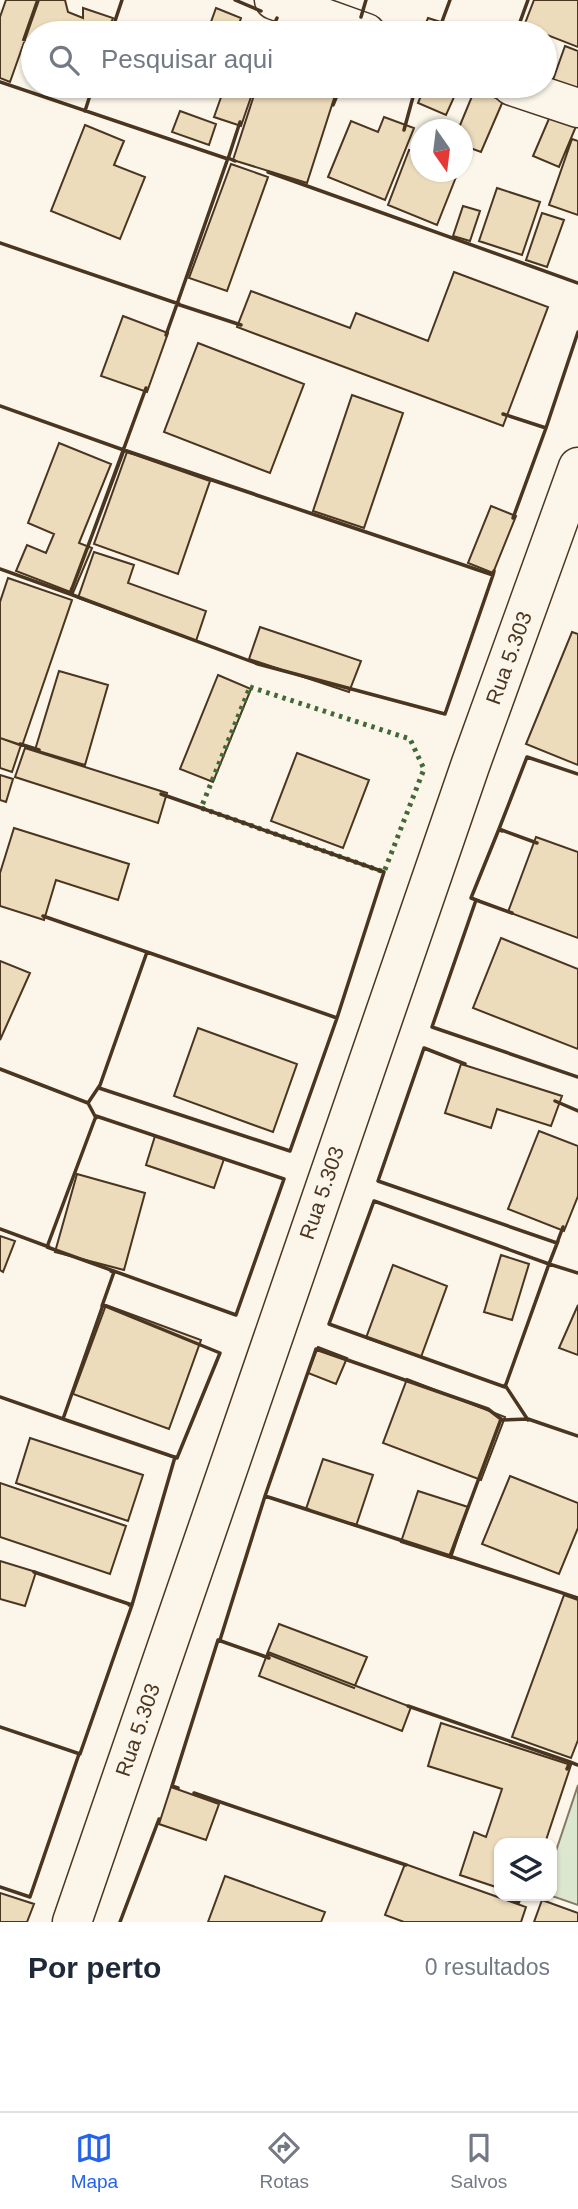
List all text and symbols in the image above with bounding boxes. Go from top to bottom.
search box [21,21,557,98]
icon: search [45,41,83,79]
text: Pesquisar aqui [101,44,273,74]
north arrow [410,119,473,182]
street label: Rua 5.303 [481,608,536,707]
street label: Rua 5.303 [295,1143,348,1242]
street label: Rua 5.303 [111,1680,164,1779]
map controls [494,1838,557,1901]
button: layers [494,1838,557,1901]
text: Por perto [28,1951,161,1984]
text: 0 resultados [425,1954,550,1980]
tab: Mapa [71,2129,118,2193]
tab: Rotas [259,2129,309,2193]
tab: Salvos [450,2129,507,2193]

